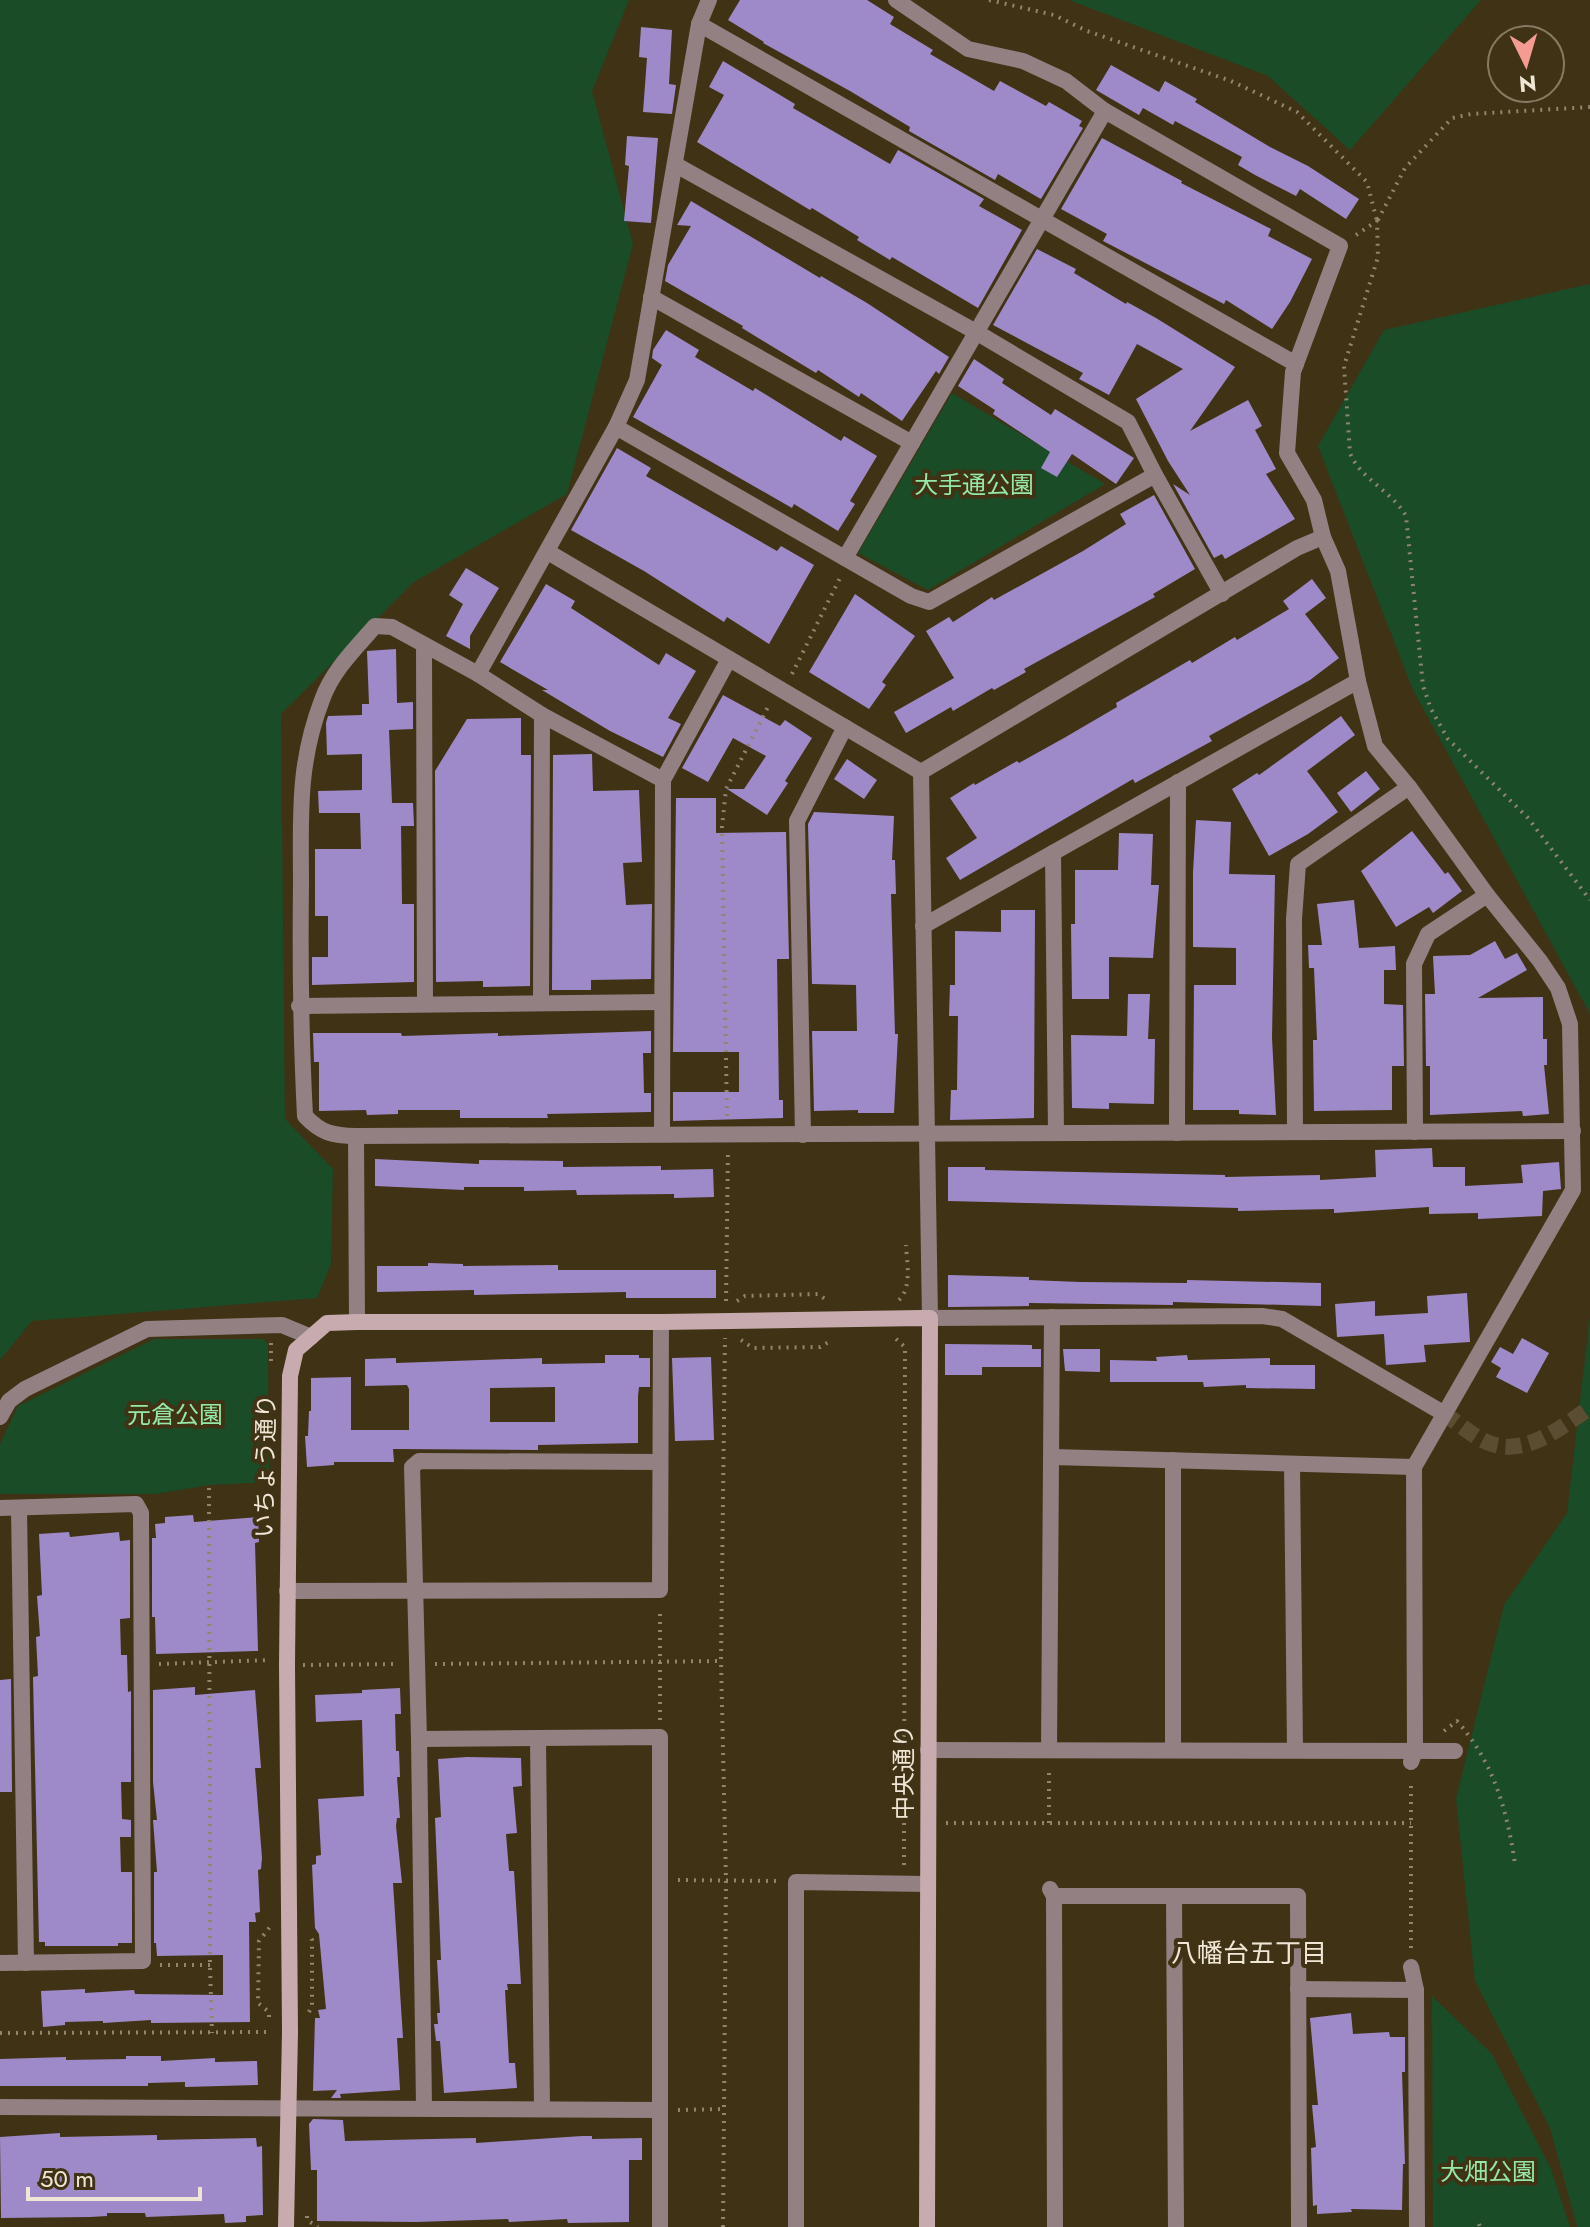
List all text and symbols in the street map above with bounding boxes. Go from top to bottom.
north arrow [1486,24,1566,104]
text: N [1518,67,1538,101]
park label: 大手通公園 [914,467,1034,502]
street label: いちょう通り [246,1394,284,1538]
park label: 元倉公園 [127,1397,223,1432]
street label: 中央通り [886,1724,921,1820]
district label: 八幡台五丁目 [1171,1934,1327,1972]
scale bar [28,2151,200,2201]
park label: 大畑公園 [1440,2154,1536,2189]
text: 50 m [40,2161,94,2196]

